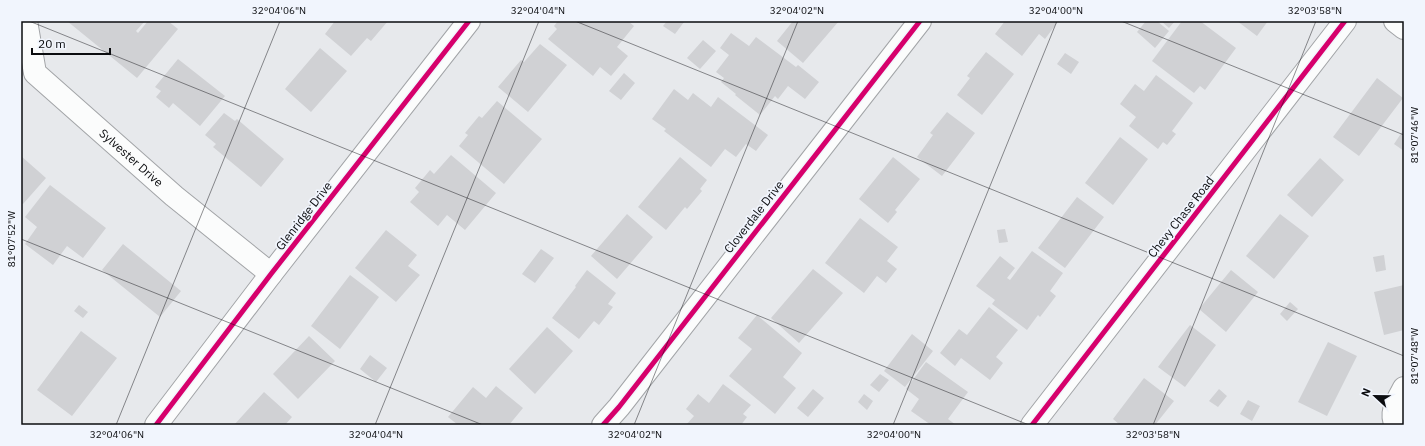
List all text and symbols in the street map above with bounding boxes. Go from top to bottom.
text: 32°04'06"N [252,4,306,17]
text: 32°04'04"N [511,4,565,17]
text: 32°04'02"N [770,4,824,17]
text: 32°04'00"N [1029,4,1083,17]
text: 32°03'58"N [1288,4,1342,17]
scale bar [32,30,110,56]
text: 20 m [38,36,66,51]
text: 81°07'46"W [1408,107,1421,163]
street label: Sylvester Drive [96,125,167,190]
street label: Chevy Chase Road [1144,173,1217,260]
street label: Cloverdale Drive [721,177,787,256]
street label: Glenridge Drive [272,178,335,253]
text: 81°07'52"W [5,211,18,267]
text: 81°07'48"W [1408,328,1421,384]
north arrow [1355,376,1395,416]
text: N [1358,386,1374,399]
text: 32°04'06"N [90,428,144,441]
text: 32°04'04"N [349,428,403,441]
text: 32°04'02"N [608,428,662,441]
text: 32°04'00"N [867,428,921,441]
text: 32°03'58"N [1126,428,1180,441]

